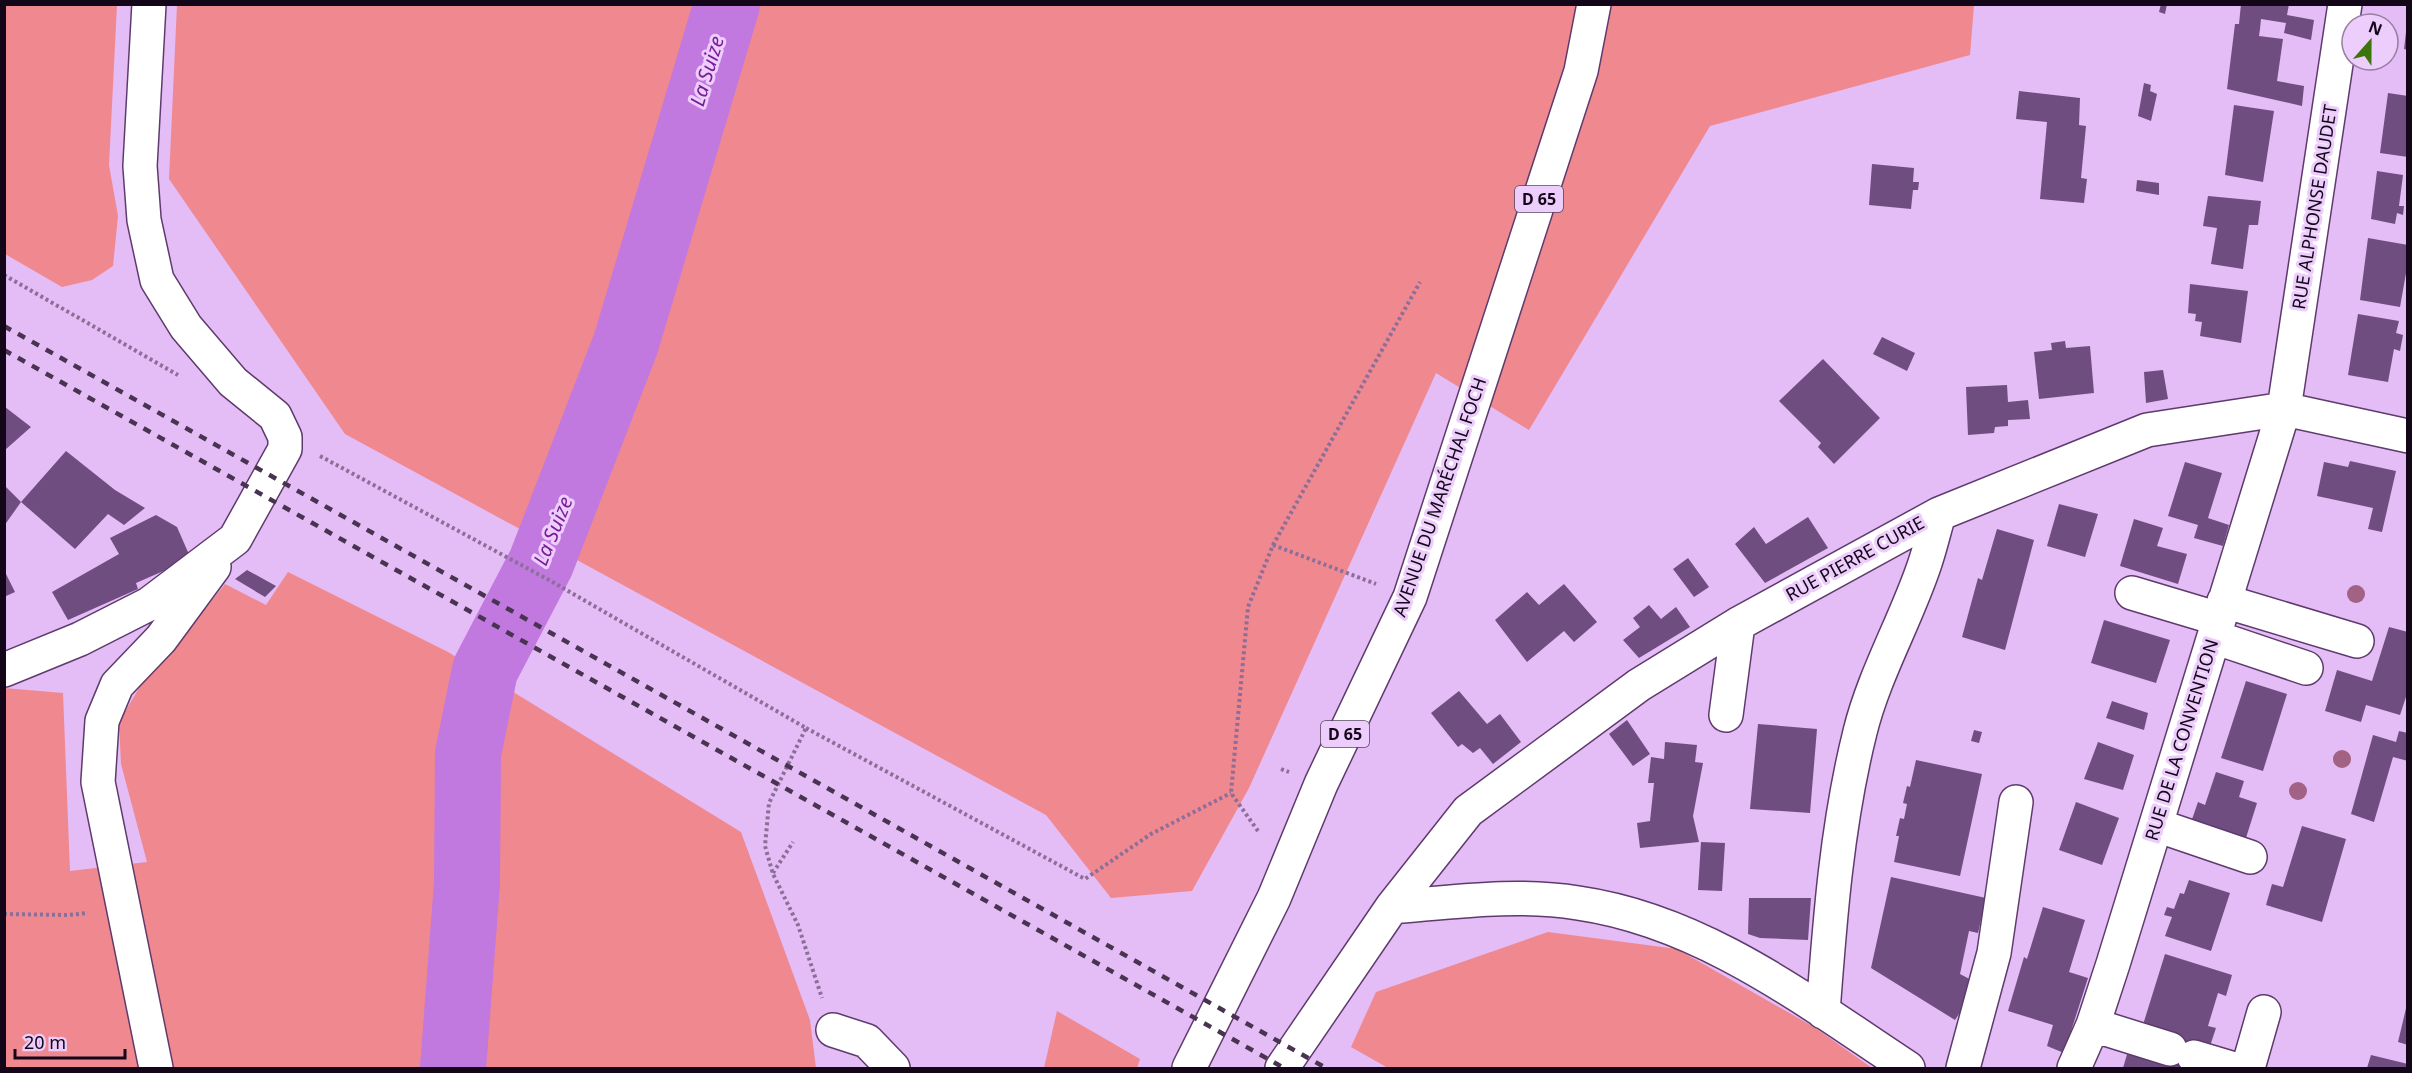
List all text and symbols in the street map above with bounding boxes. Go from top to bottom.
north arrow [2340,12,2400,72]
text: N [2365,15,2385,41]
water label: La Suize [683,33,730,109]
street label: RUE ALPHONSE DAUDET [2286,103,2342,311]
road number: D 65 [1515,186,1563,212]
street label: AVENUE DU MARÉCHAL FOCH [1387,374,1491,620]
water label: La Suize [527,492,579,569]
street label: RUE PIERRE CURIE [1781,510,1928,606]
street label: RUE DE LA CONVENTION [2139,636,2223,843]
road number: D 65 [1321,721,1369,747]
scale bar [15,1022,124,1060]
text: 20 m [24,1030,66,1054]

